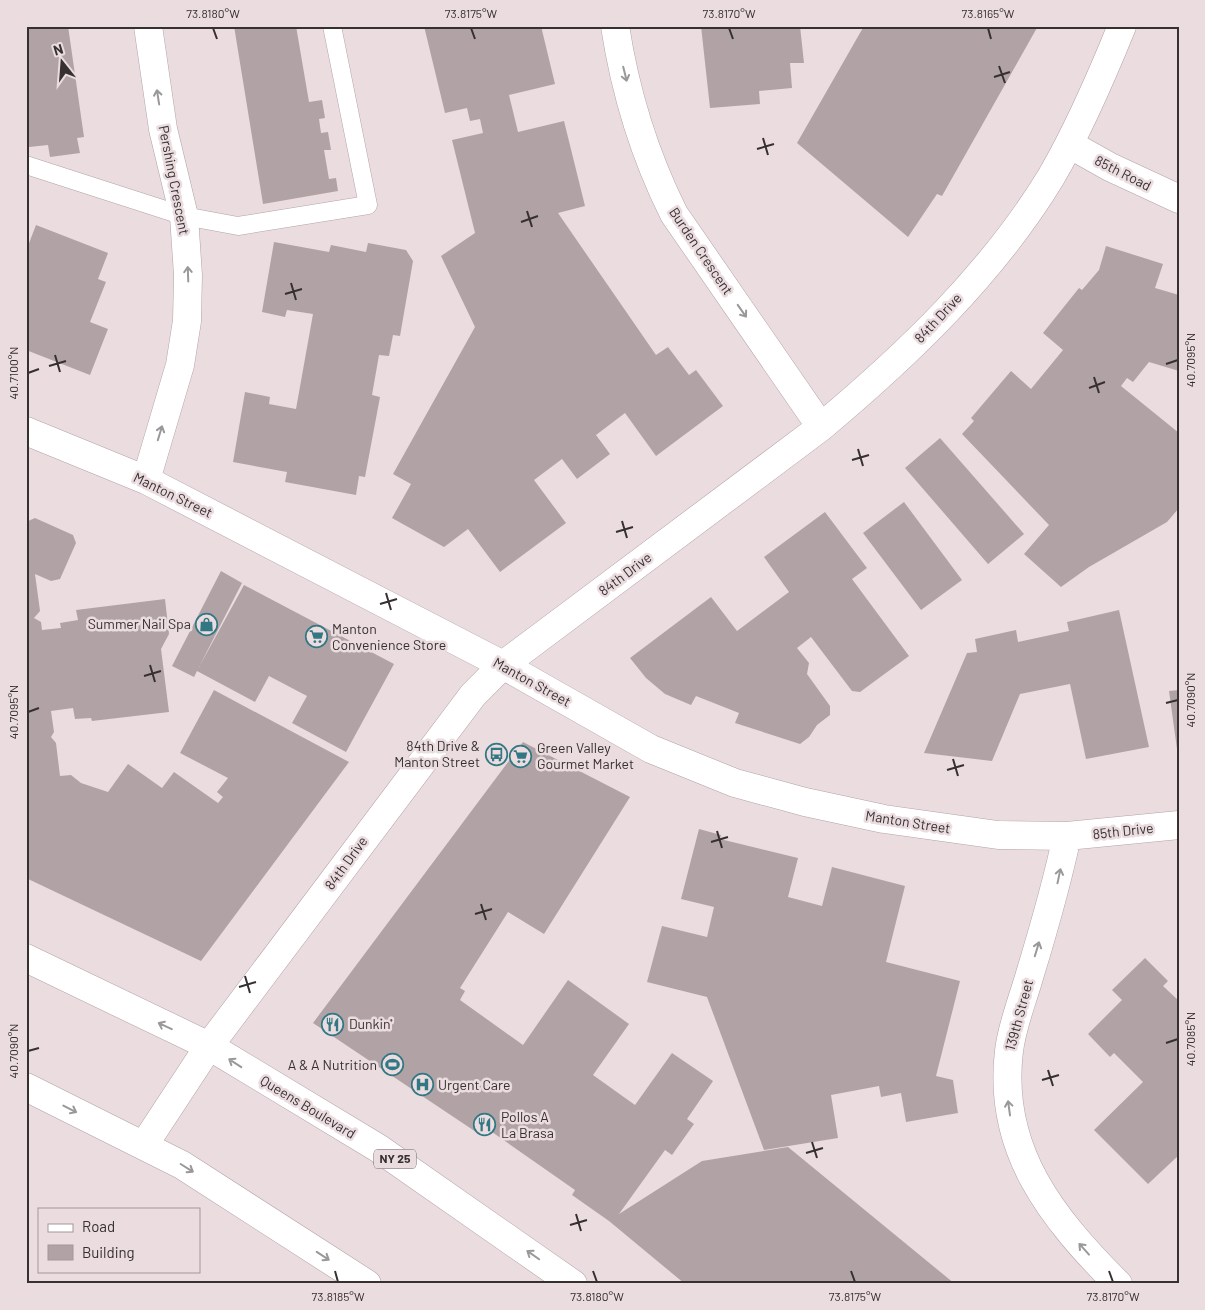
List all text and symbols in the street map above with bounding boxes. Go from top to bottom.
text: 73.8180°W [186,6,240,20]
text: 73.8175°W [445,6,498,20]
text: 73.8170°W [703,6,756,20]
text: 73.8165°W [962,6,1015,20]
north arrow [38,38,88,88]
text: N [51,40,65,59]
one-way arrow [621,65,630,81]
one-way arrow [153,89,163,105]
street label: Pershing Crescent [156,124,193,236]
street label: 85th Road [1092,151,1154,194]
street label: Burden Crescent [666,204,737,298]
one-way arrow [183,266,193,282]
street label: 84th Drive [910,289,965,346]
one-way arrow [737,304,747,318]
text: 40.7095°N [1183,333,1197,387]
text: 40.7100°N [6,347,20,399]
one-way arrow [155,425,165,441]
street label: Manton Street [131,468,216,521]
street label: 84th Drive [595,548,654,599]
shop icon: Summer Nail Spa [195,612,219,636]
place label: Summer Nail Spa [88,615,191,632]
place label: Manton Convenience Store [332,620,446,653]
supermarket icon: Manton Convenience Store [304,625,328,649]
street label: Manton Street [491,653,574,710]
text: 40.7090°N [1183,673,1197,727]
text: 40.7095°N [6,685,20,739]
place label: 84th Drive & Manton Street [394,737,480,770]
place label: Green Valley Gourmet Market [537,739,634,772]
bus stop icon: 84th Drive & Manton Street [484,742,508,766]
supermarket icon: Green Valley Gourmet Market [509,744,533,768]
street label: Manton Street [864,806,952,837]
street label: 85th Drive [1092,819,1154,842]
street label: 84th Drive [321,833,371,893]
one-way arrow [1055,868,1064,884]
one-way arrow [1033,942,1043,958]
street label: 139th Street [1001,977,1036,1052]
restaurant icon: Dunkin' [321,1012,345,1036]
text: 40.7085°N [1183,1012,1197,1066]
place label: Dunkin' [349,1015,392,1032]
one-way arrow [158,1021,173,1030]
text: 40.7090°N [6,1024,20,1078]
sports icon: A & A Nutrition [381,1053,405,1077]
place label: A & A Nutrition [288,1056,377,1073]
one-way arrow [229,1057,243,1067]
street label: Queens Boulevard [257,1071,359,1142]
hospital icon: Urgent Care [410,1073,434,1097]
place label: Urgent Care [438,1076,510,1093]
one-way arrow [1004,1100,1014,1116]
one-way arrow [62,1104,77,1114]
place label: Pollos A La Brasa [501,1108,554,1141]
restaurant icon: Pollos A La Brasa [473,1113,497,1137]
road number: NY 25 [374,1150,416,1168]
one-way arrow [179,1163,193,1173]
legend [38,1208,200,1272]
text: Road [82,1217,115,1235]
one-way arrow [1078,1242,1090,1255]
text: Building [82,1243,135,1261]
one-way arrow [527,1250,541,1260]
one-way arrow [316,1251,330,1261]
text: 73.8185°W [312,1289,365,1303]
text: 73.8180°W [570,1289,624,1303]
text: 73.8175°W [829,1289,882,1303]
text: 73.8170°W [1087,1289,1140,1303]

